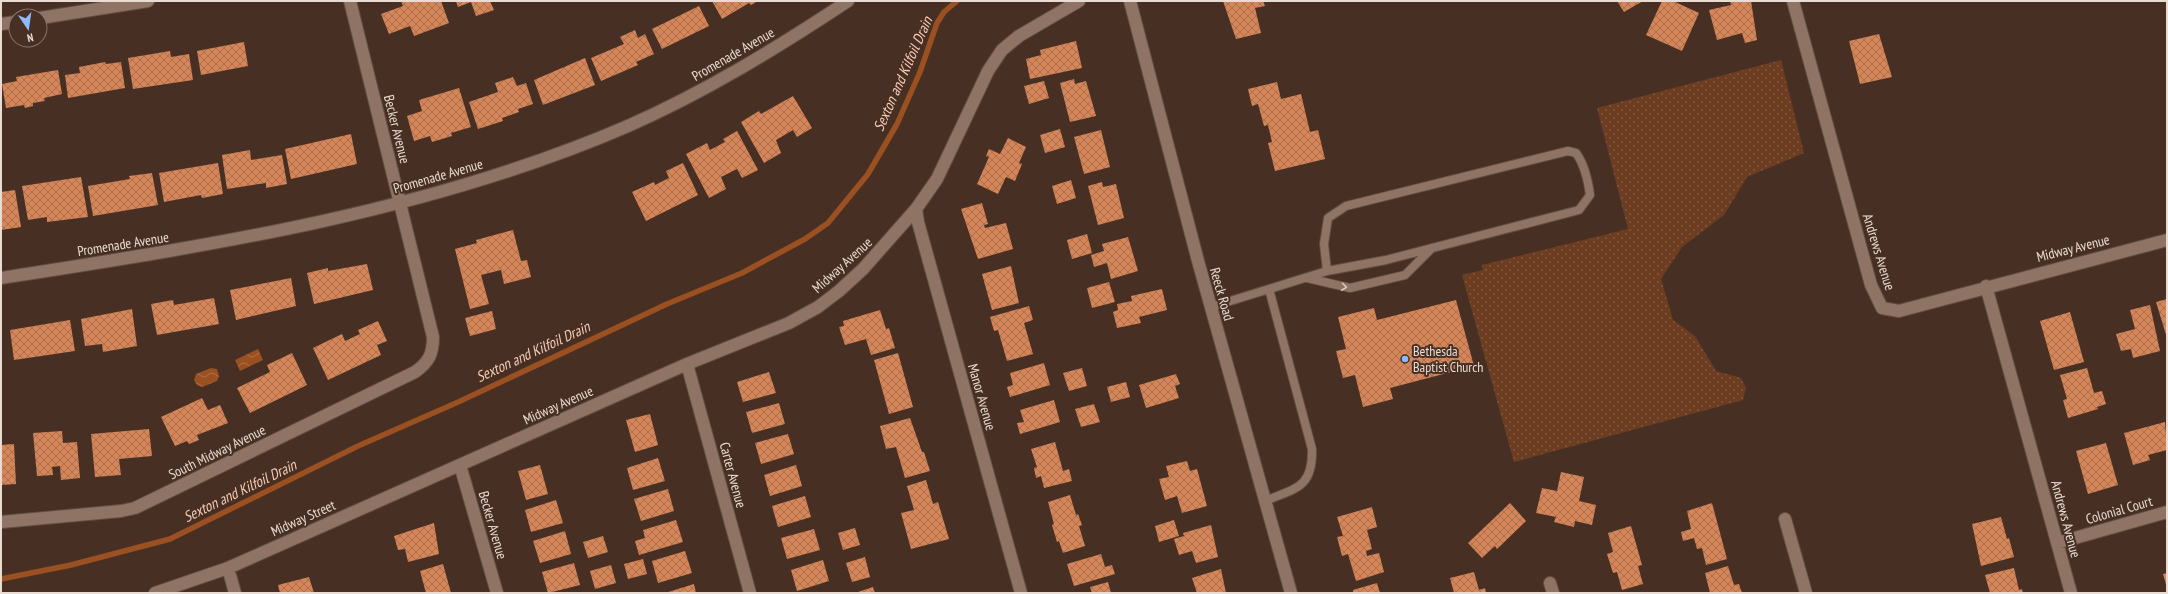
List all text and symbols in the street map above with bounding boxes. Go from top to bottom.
north arrow [8,8,48,48]
water label: Sexton and Kilfoil Drain [869,12,937,134]
street label: Promenade Avenue [689,23,778,85]
text: N [26,30,35,45]
street label: Becker Avenue [380,93,414,165]
street label: Promenade Avenue [391,155,485,197]
street label: Andrews Avenue [1859,211,1899,293]
street label: Promenade Avenue [76,228,170,260]
street label: Midway Avenue [2035,230,2112,266]
street label: Midway Avenue [808,233,876,297]
street label: Reeck Road [1206,265,1238,323]
one-way arrow [1341,282,1347,291]
water label: Sexton and Kilfoil Drain [473,316,594,386]
place label: Bethesda Baptist Church [1413,342,1483,376]
marker: Bethesda Baptist Church [1400,354,1410,364]
street label: Manor Avenue [964,362,1000,433]
street label: Midway Avenue [520,381,596,428]
street label: South Midway Avenue [165,421,269,483]
street label: Carter Avenue [716,440,750,510]
water label: Sexton and Kilfoil Drain [180,454,301,526]
street label: Andrews Avenue [2047,478,2085,560]
street label: Becker Avenue [475,489,511,561]
street label: Colonial Court [2084,492,2155,528]
street label: Midway Street [268,496,338,540]

